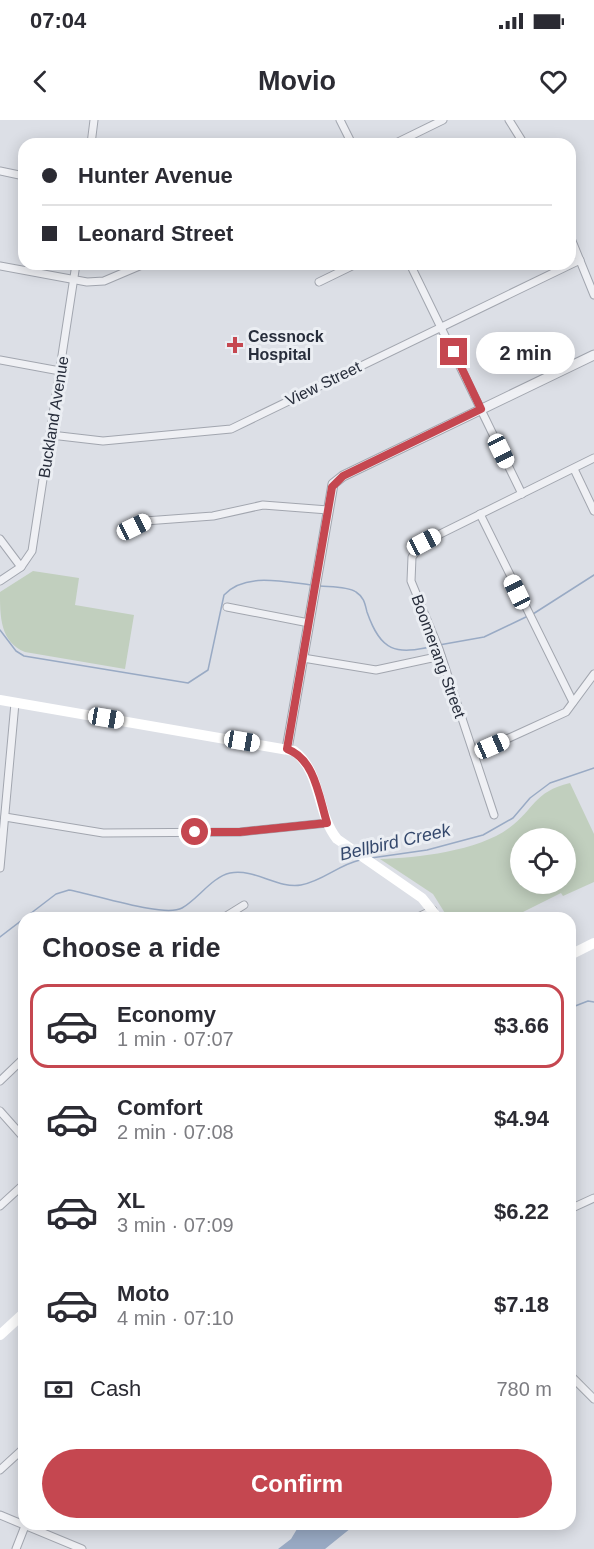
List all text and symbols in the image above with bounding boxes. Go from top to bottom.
text: 07:04 [30,8,86,33]
icon: back [24,65,57,98]
icon: heart [537,65,570,98]
text: Movio [258,66,336,96]
text: Hunter Avenue [78,163,233,188]
text: Leonard Street [78,221,233,246]
place label: Cessnock Hospital [248,328,324,363]
callout: 2 min [475,331,574,373]
marker: Cessnock Hospital [226,336,244,354]
route end [440,338,467,365]
text: 2 min [499,342,552,364]
street label: Buckland Avenue [35,355,72,479]
street label: View Street [283,358,364,409]
car [485,431,517,471]
car [114,511,154,543]
car [404,526,444,558]
car [501,572,533,612]
street label: Boomerang Street [408,592,469,721]
car [87,706,125,730]
car [223,729,261,753]
car [472,730,512,762]
route start [181,818,208,845]
water label: Bellbird Creek [338,819,453,864]
map controls [510,828,576,894]
button: locate [510,828,576,894]
text: Choose a ride [42,933,221,963]
icon: car [45,999,99,1053]
text: Economy [117,1002,216,1027]
text: $3.66 [494,1013,549,1038]
text: 1 min · 07:07 [117,1028,234,1050]
icon: car [45,1092,99,1146]
text: Comfort [117,1095,203,1120]
text: $4.94 [494,1106,549,1131]
text: 2 min · 07:08 [117,1121,234,1143]
icon: car [45,1185,99,1239]
text: XL [117,1188,145,1213]
text: $6.22 [494,1199,549,1224]
text: 3 min · 07:09 [117,1214,234,1236]
icon: car [45,1278,99,1332]
text: Moto [117,1281,170,1306]
text: $7.18 [494,1292,549,1317]
text: 4 min · 07:10 [117,1307,234,1329]
icon: cash [42,1373,75,1406]
text: Cash [90,1376,141,1401]
text: 780 m [496,1378,552,1400]
button: Confirm [42,1449,552,1518]

